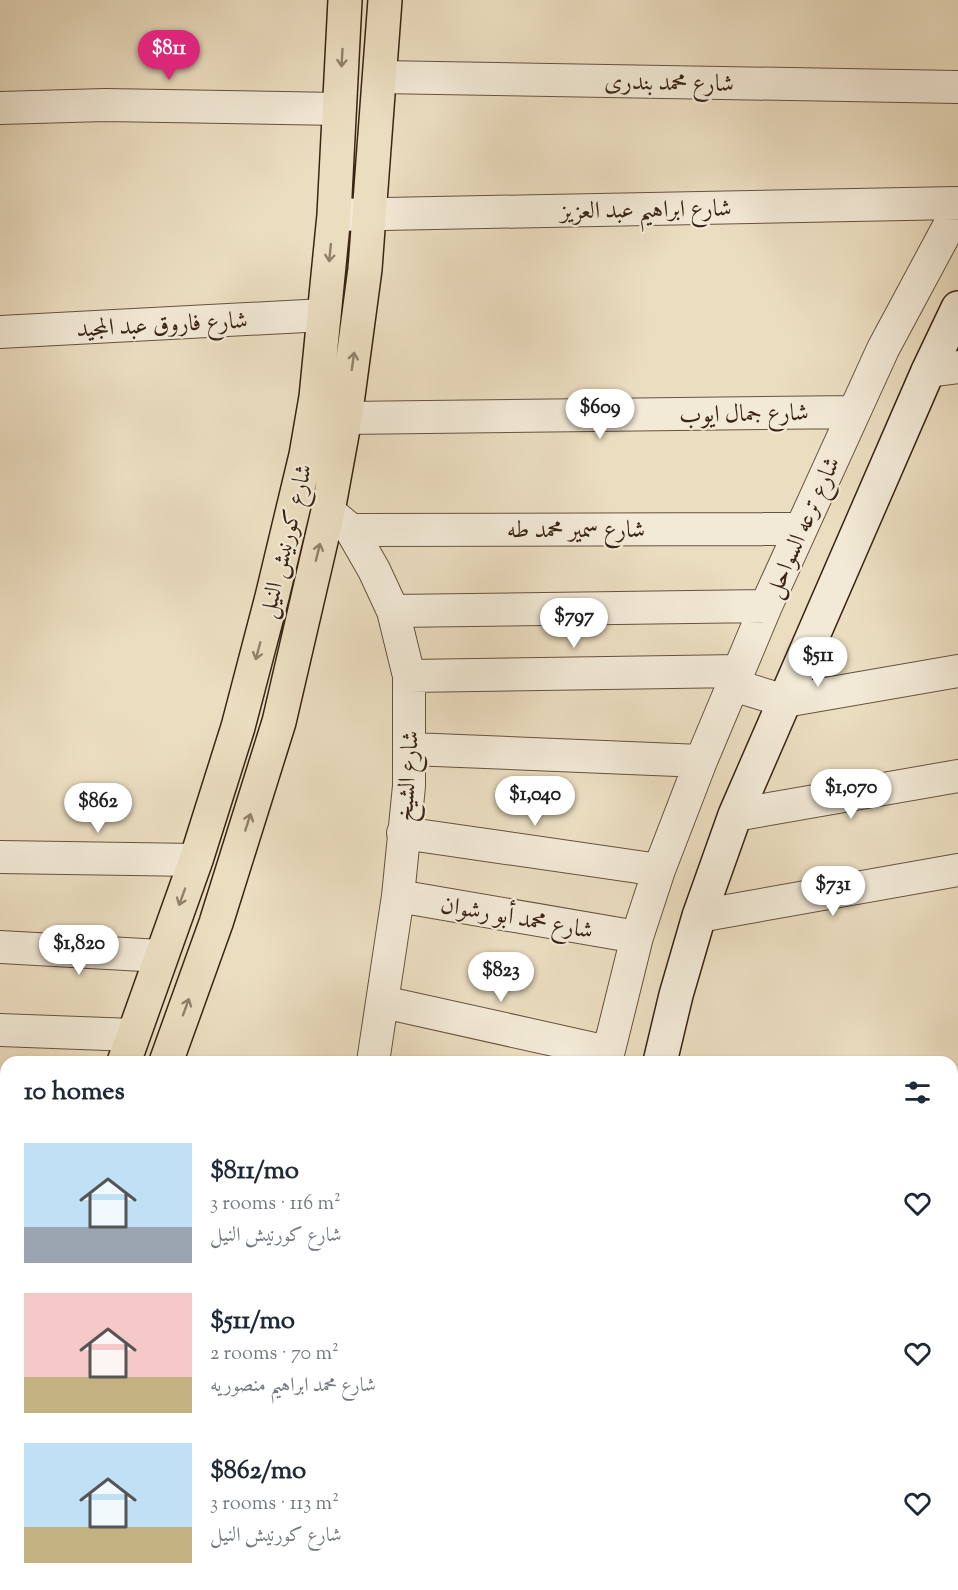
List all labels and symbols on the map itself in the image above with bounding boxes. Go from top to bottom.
pin: $811 [133,30,205,81]
one-way arrow [336,48,347,68]
street label: شارع محمد بندرى [604,66,734,103]
street label: شارع ابراهيم عبد العزيز [557,193,732,235]
one-way arrow [324,243,335,262]
street label: شارع فاروق عبد المجيد [76,305,249,348]
one-way arrow [348,351,359,371]
pin: $609 [564,389,636,440]
street label: شارع جمال ايوب [679,397,809,434]
street label: شارع ترعه السواحل [757,452,851,604]
street label: شارع كورنيش النيل [251,461,324,622]
street label: شارع سمير محمد طه [507,514,645,549]
one-way arrow [312,543,324,562]
pin: $797 [538,598,610,649]
pin: $511 [782,637,854,688]
one-way arrow [252,641,263,660]
street label: شارع الشيخ [389,730,431,823]
pin: $1,070 [802,769,900,820]
pin: $1,040 [486,776,584,827]
pin: $862 [62,783,134,834]
one-way arrow [243,813,254,832]
pin: $731 [797,866,869,917]
one-way arrow [176,887,187,906]
street label: شارع محمد أبو رشوان [437,887,596,950]
pin: $1,820 [30,925,128,976]
pin: $823 [465,952,537,1003]
one-way arrow [181,998,192,1017]

